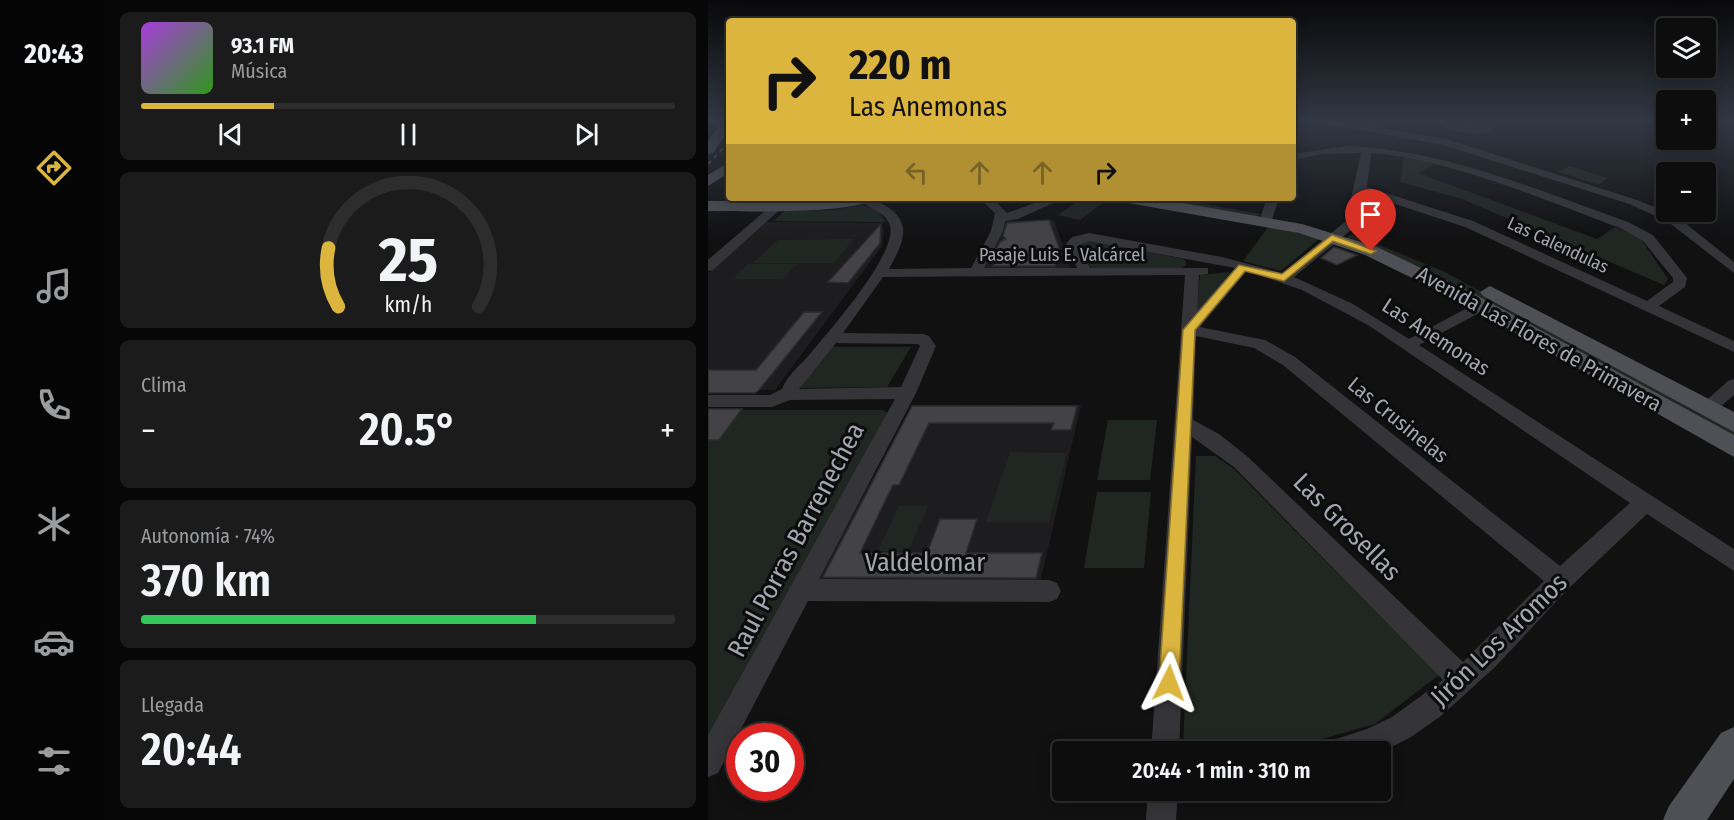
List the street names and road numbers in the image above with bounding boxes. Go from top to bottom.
street label: Las Calendulas [1504,212,1612,278]
street label: Pasaje Luis E. Valcárcel [979,244,1145,266]
street label: Avenida Las Flores de Primavera [1412,261,1666,417]
street label: Las Anemonas [1377,293,1495,381]
street label: Las Crusinelas [1342,371,1454,469]
street label: Raul Porras Barrenechea [721,418,871,662]
street label: Las Grosellas [1287,467,1407,587]
street label: Valdelomar [865,547,985,578]
street label: Jirón Los Aromos [1424,567,1574,713]

